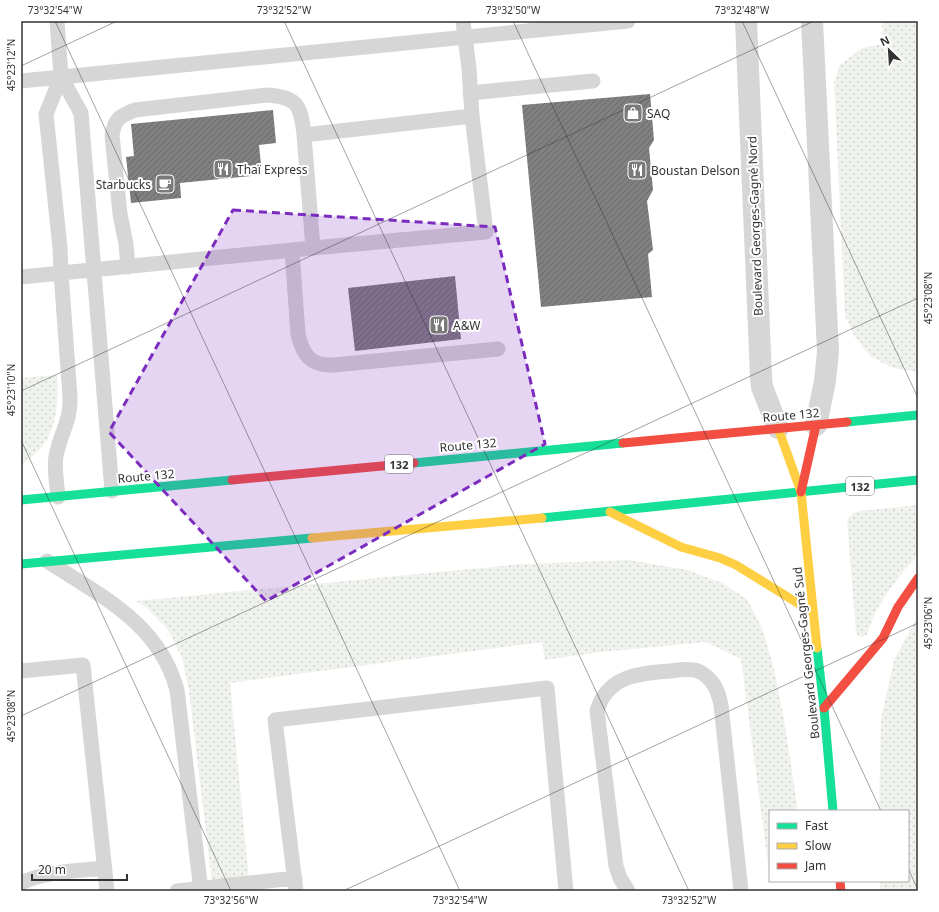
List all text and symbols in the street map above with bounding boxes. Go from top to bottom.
text: 73°32'54"W [28,3,83,17]
text: 73°32'52"W [257,3,312,17]
text: 73°32'50"W [486,3,541,17]
text: 73°32'48"W [715,3,770,17]
north arrow [869,30,909,70]
text: N [877,32,892,49]
text: 45°23'12"N [4,39,18,91]
shop icon: SAQ [622,102,644,124]
place label: SAQ [647,105,670,122]
street label: Boulevard Georges-Gagné Nord [743,136,767,316]
restaurant icon: Thaï Express [212,158,234,180]
restaurant icon: Boustan Delson [626,159,648,181]
place label: Thaï Express [237,161,308,178]
place label: Boustan Delson [651,162,740,179]
cafe icon: Starbucks [154,173,176,195]
place label: Starbucks [96,176,151,193]
text: 45°23'08"N [921,272,935,324]
restaurant icon: A&W [428,314,450,336]
place label: A&W [453,317,480,334]
text: 45°23'10"N [4,364,18,416]
street label: Route 132 [762,404,820,426]
street label: Route 132 [439,434,497,456]
road number: 132 [385,455,413,473]
street label: Route 132 [117,465,175,487]
road number: 132 [846,477,874,495]
street label: Boulevard Georges-Gagné Sud [789,566,823,740]
text: 45°23'06"N [921,597,935,649]
text: 45°23'08"N [4,690,18,742]
legend [769,810,909,882]
text: Fast [805,817,829,834]
text: Slow [805,837,832,854]
scale bar [32,856,127,882]
text: Jam [804,857,826,874]
text: 20 m [38,861,66,878]
text: 73°32'56"W [204,893,259,907]
text: 73°32'54"W [433,893,488,907]
text: 73°32'52"W [662,893,717,907]

